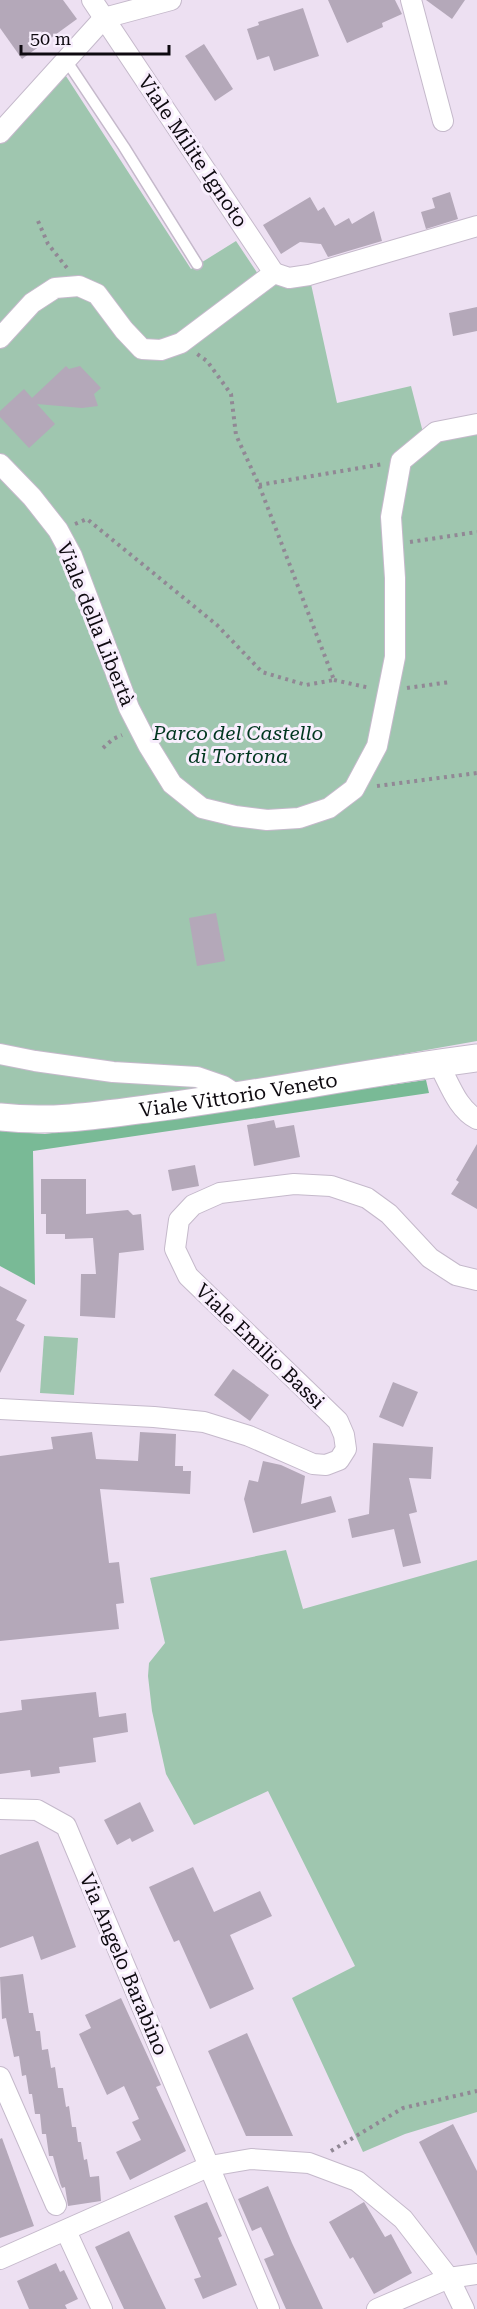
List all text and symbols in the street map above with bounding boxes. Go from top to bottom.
scale bar [21,18,170,56]
text: 50 m [30,28,71,49]
street label: Viale Milite Ignoto [133,70,253,232]
street label: Viale della Libertà [52,539,140,710]
park label: Parco del Castello di Tortona [152,721,323,768]
street label: Viale Vittorio Veneto [138,1068,339,1122]
street label: Viale Emilio Bassi [190,1278,330,1414]
street label: Via Angelo Barabino [75,1869,173,2059]

